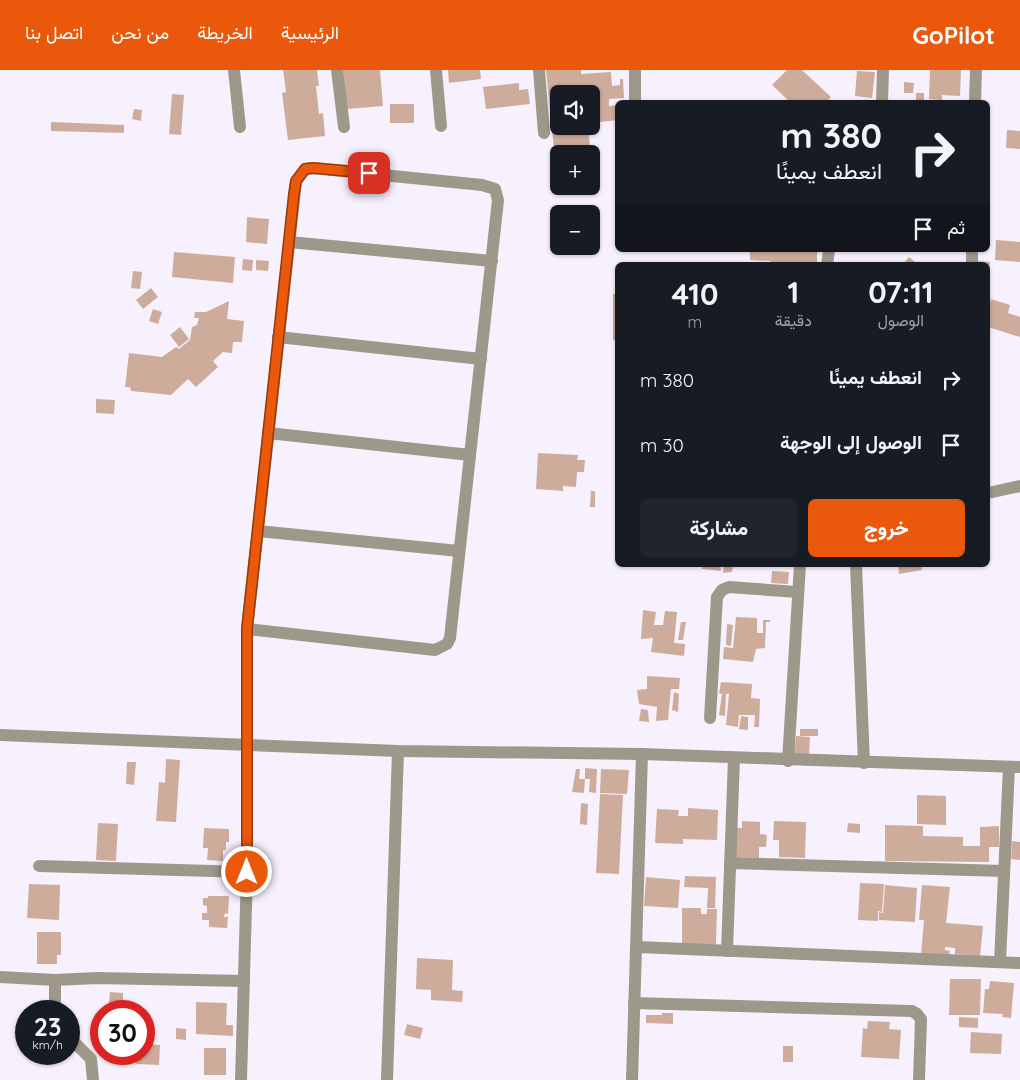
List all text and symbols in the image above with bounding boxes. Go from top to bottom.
text: GoPilot [912,20,995,50]
text: اتصل بنا [25,21,83,44]
text: من نحن [111,21,169,44]
text: الخريطة [197,21,253,44]
text: الرئيسية [281,21,339,44]
map controls [550,85,600,255]
button: sound [550,85,600,135]
text: 380 m [780,113,882,157]
icon: right [900,120,965,185]
button: + [550,145,600,195]
pin [348,152,390,194]
text: انعطف يمينًا [776,157,882,185]
icon: arrive [355,159,383,187]
button: − [550,205,600,255]
icon: arrive [909,215,937,243]
text: ثم [947,215,965,239]
text: 1 [787,273,799,311]
text: 07:11 [868,273,934,311]
text: 410 [671,275,718,313]
text: دقيقة [775,310,812,330]
text: الوصول [878,310,924,330]
text: m [688,312,702,332]
text: انعطف يمينًا [829,365,922,389]
icon: right [937,366,965,394]
text: 380 m [640,368,694,392]
text: الوصول إلى الوجهة [780,430,922,454]
icon: arrive [937,431,965,459]
text: 30 m [640,433,684,457]
button: مشاركة [640,499,798,557]
button: خروج [808,499,965,557]
position arrow [220,845,272,897]
speed limit sign: 30 [90,1000,155,1065]
text: 23 [34,1011,61,1042]
text: km/h [32,1037,63,1052]

